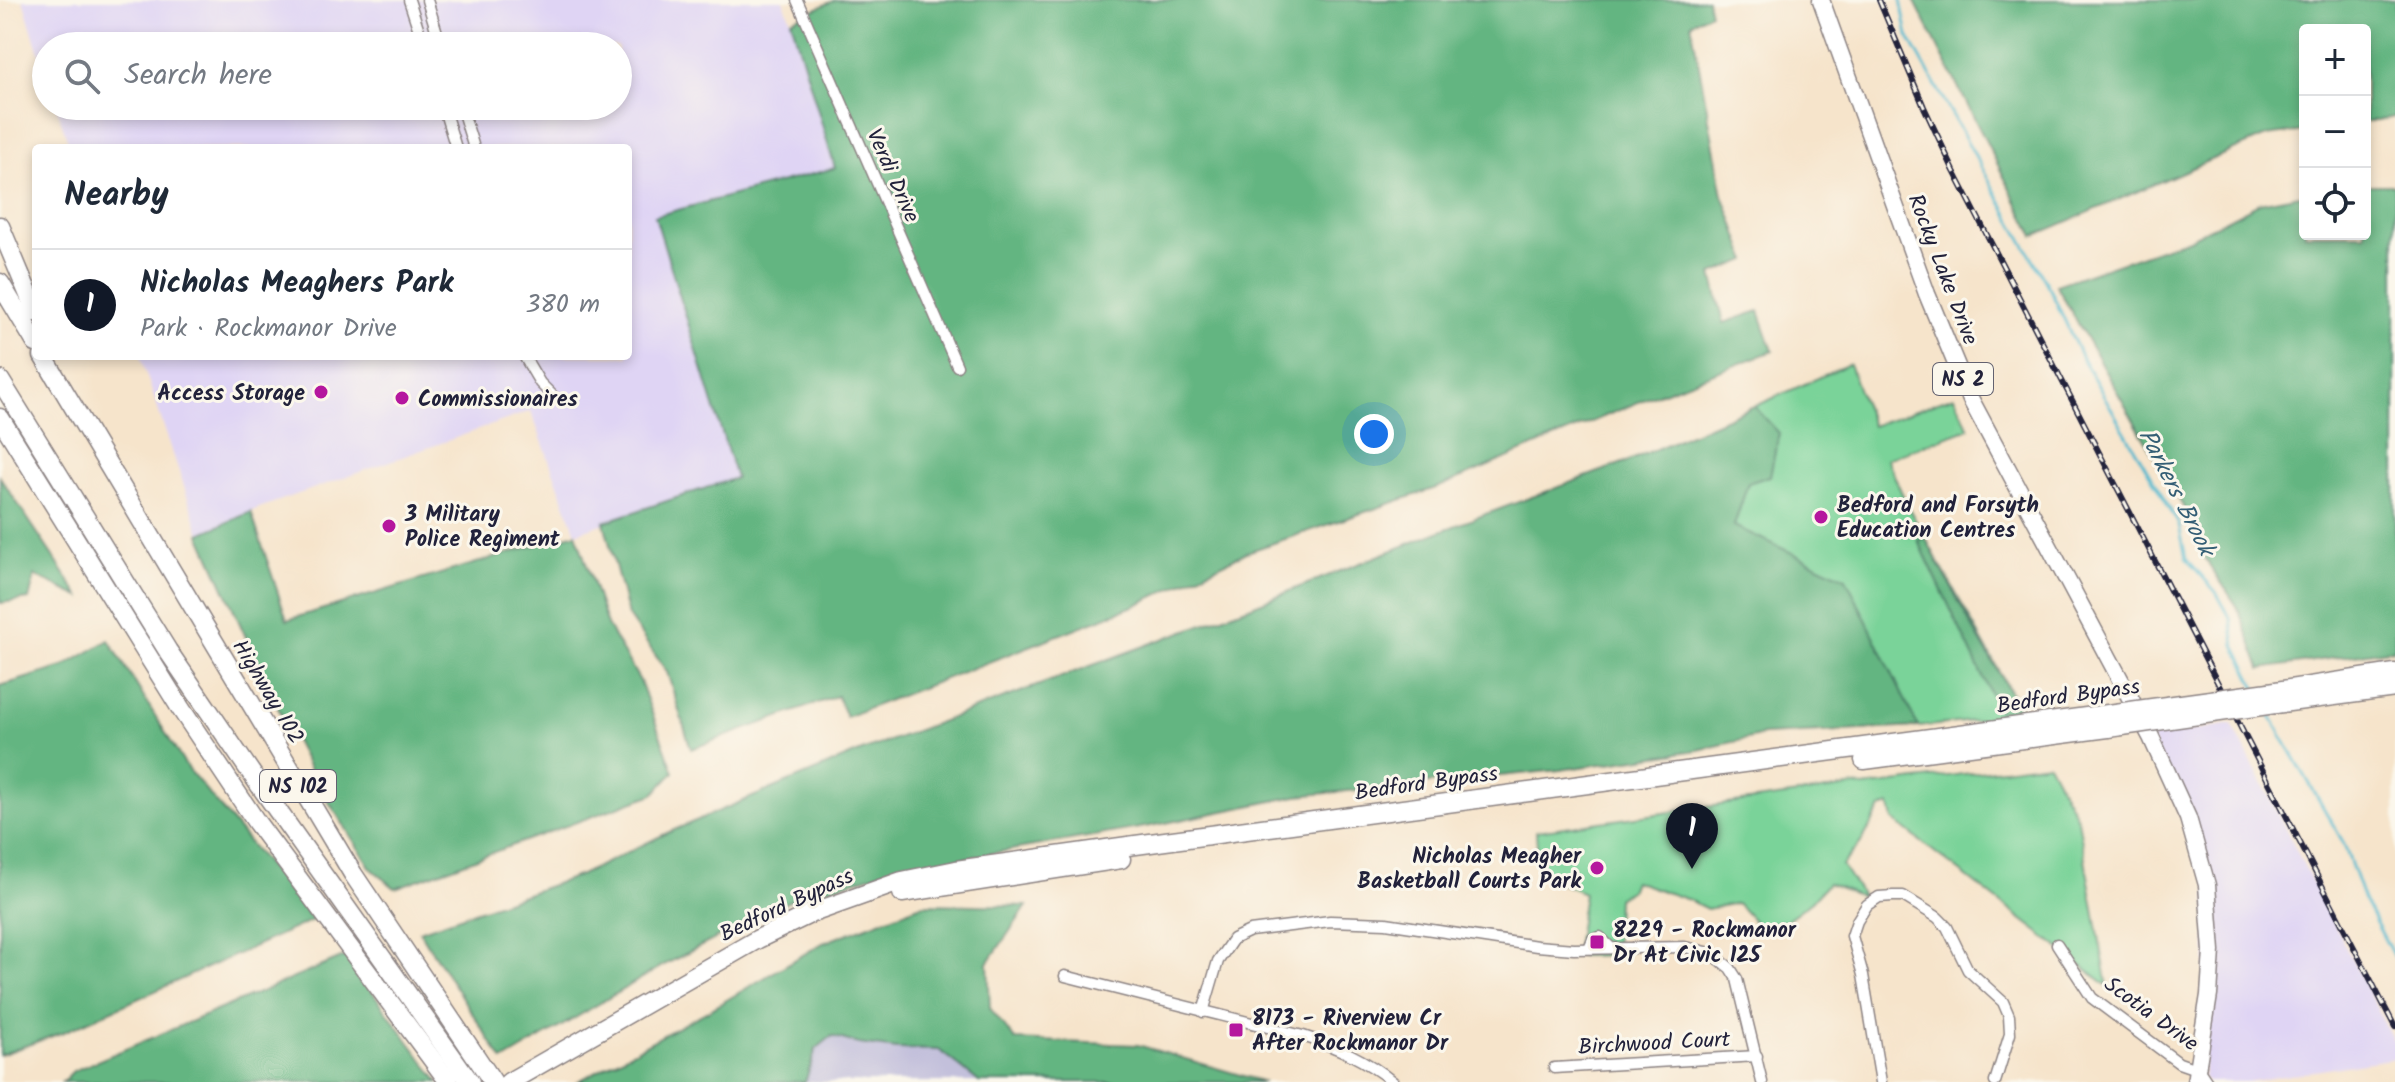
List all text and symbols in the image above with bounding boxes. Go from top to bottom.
map controls [2299,24,2371,240]
button: + [2299,24,2371,96]
search box [32,32,632,120]
text: Search here [124,52,272,100]
icon: search [60,54,104,98]
button: − [2299,96,2371,168]
street label: Verdi Drive [855,123,928,229]
button: locate [2299,168,2371,240]
text: Nearby [64,169,169,223]
street label: Rocky Lake Drive [1897,189,1987,351]
text: Nicholas Meaghers Park [140,260,453,308]
text: 1 [86,284,94,326]
text: 380 m [525,284,600,326]
text: Park · Rockmanor Drive [140,308,397,350]
road number: NS 2 [1933,363,1993,395]
place label: Access Storage [157,377,305,412]
marker: Access Storage [312,383,330,401]
place label: Commissionaires [418,383,578,418]
marker: Commissionaires [393,389,411,407]
your location [1354,414,1394,454]
water label: Parkers Brook [2127,422,2226,566]
place label: Bedford and Forsyth Education Centres [1837,489,2039,549]
place label: 3 Military Police Regiment [404,498,561,558]
marker: Bedford and Forsyth Education Centres [1812,508,1830,526]
marker: 3 Military Police Regiment [380,517,398,535]
street label: Highway 102 [222,633,312,752]
street label: Bedford Bypass [1995,670,2143,725]
street label: Bedford Bypass [1353,757,1501,812]
road number: NS 102 [260,770,336,802]
pin: 1 [1666,803,1718,869]
place label: Nicholas Meagher Basketball Courts Park [1357,840,1582,900]
marker: Nicholas Meagher Basketball Courts Park [1588,859,1606,877]
street label: Bedford Bypass [714,860,860,953]
place label: 8229 - Rockmanor Dr At Civic 125 [1613,914,1797,974]
marker: 8229 - Rockmanor Dr At Civic 125 [1588,933,1606,951]
street label: Scotia Drive [2096,968,2205,1062]
place label: 8173 - Riverview Cr After Rockmanor Dr [1252,1002,1449,1062]
marker: 8173 - Riverview Cr After Rockmanor Dr [1227,1021,1245,1039]
street label: Birchwood Court [1577,1023,1732,1066]

